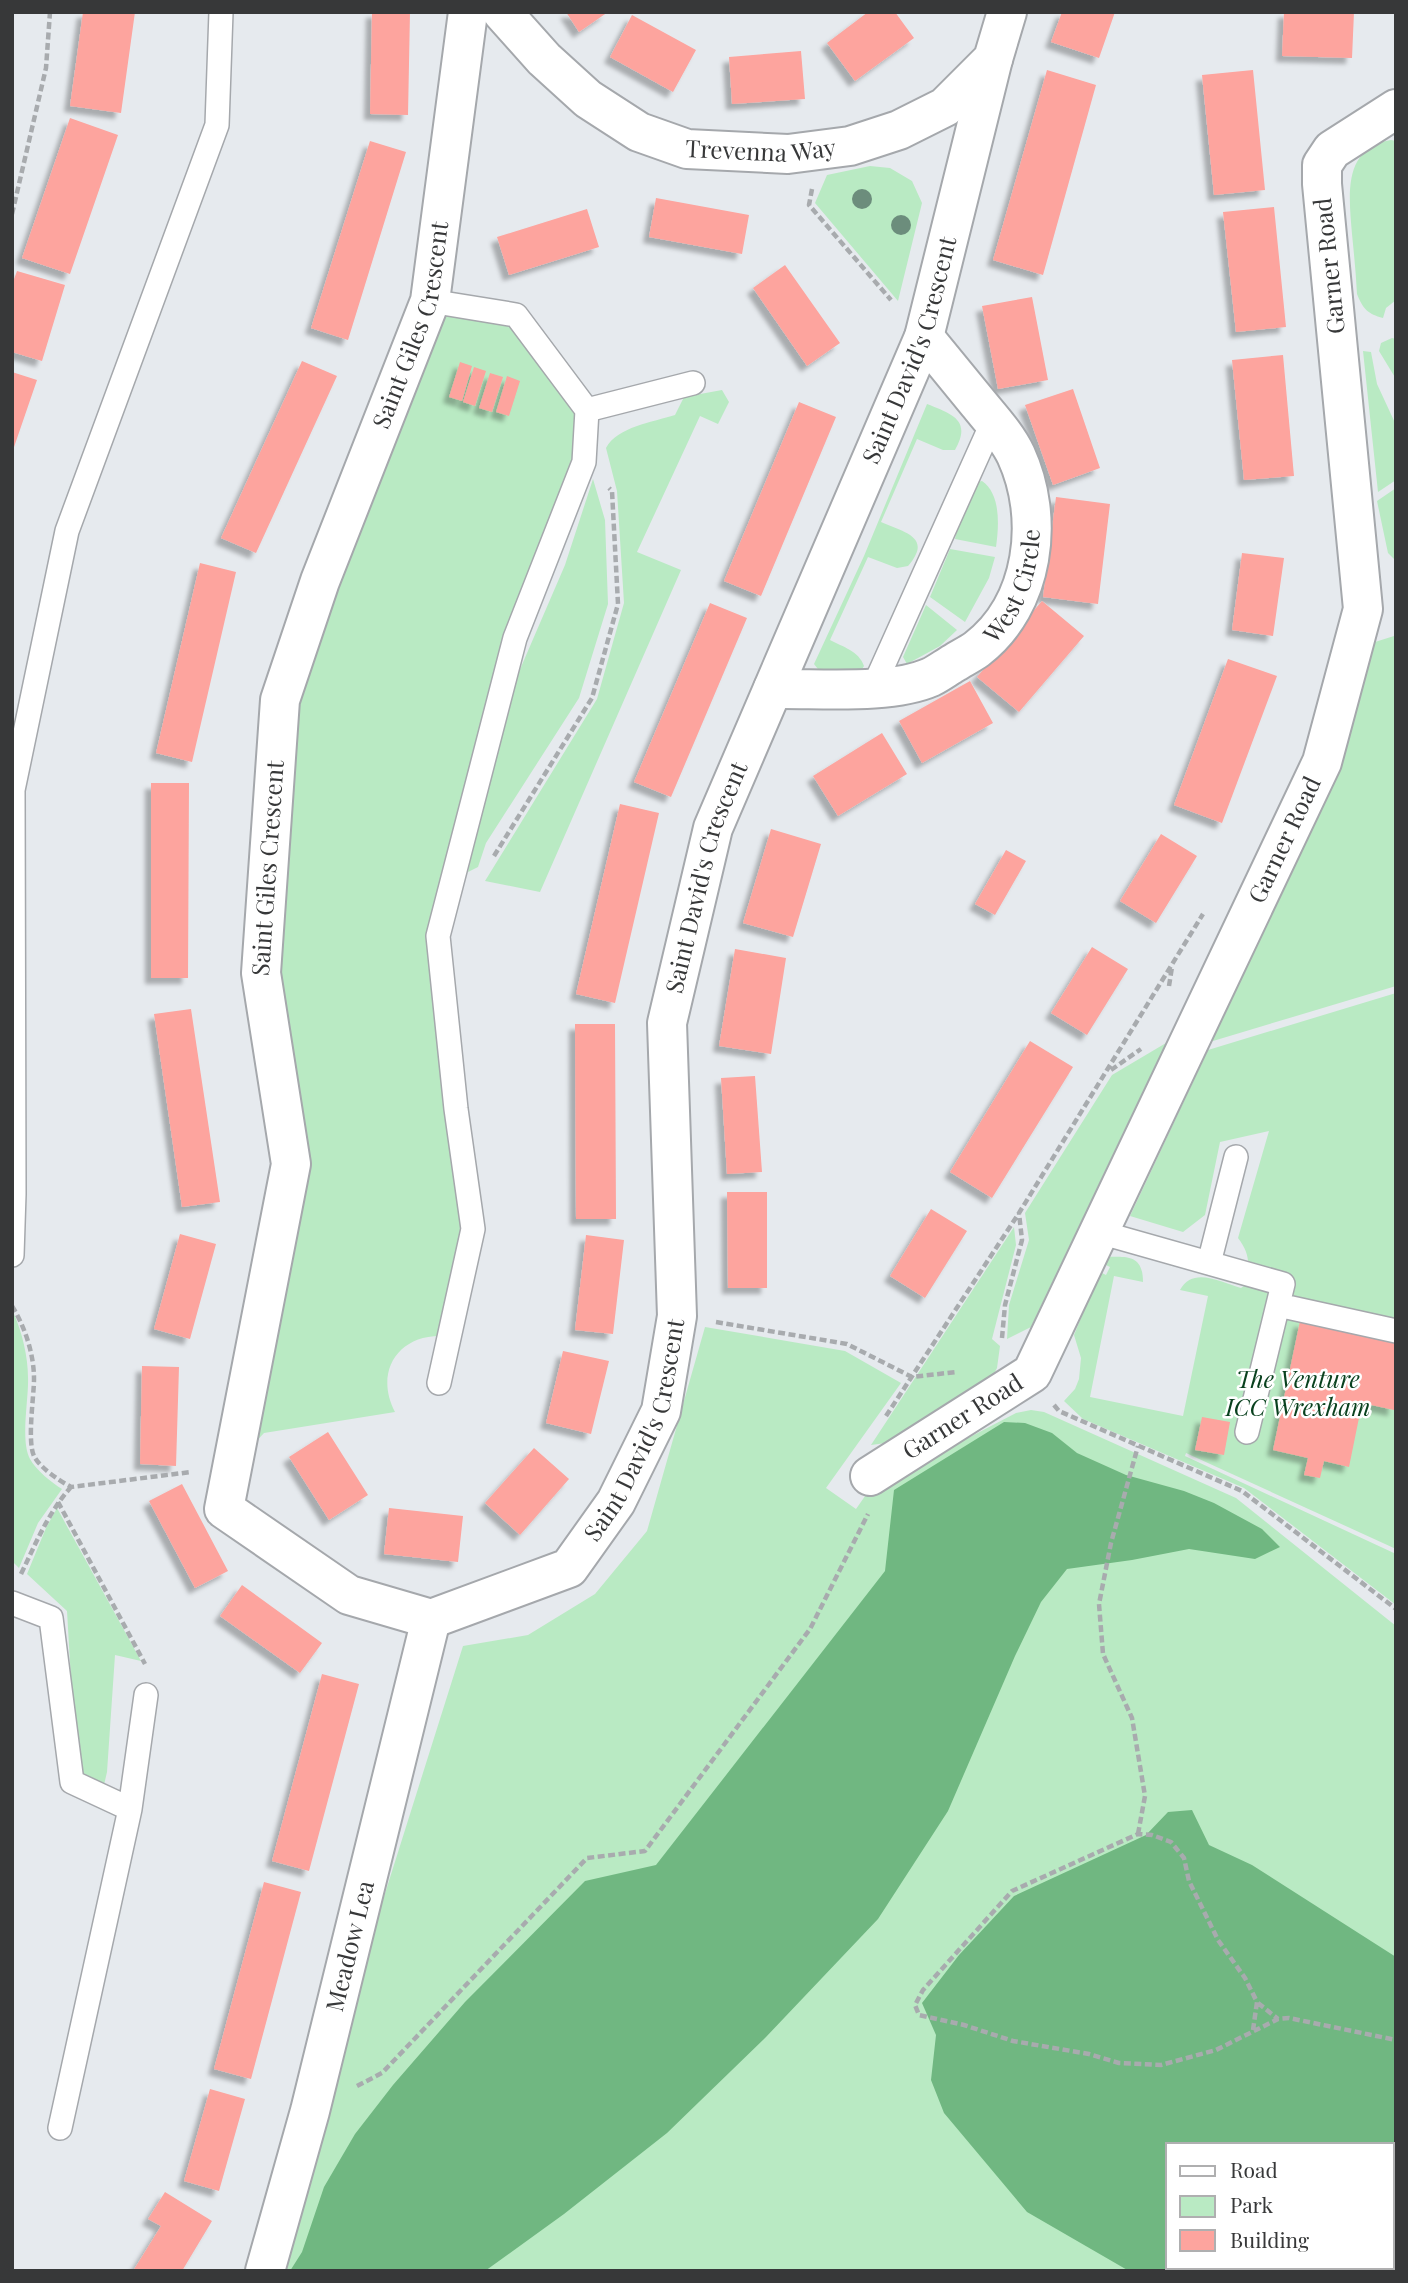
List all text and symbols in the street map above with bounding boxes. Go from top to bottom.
street label: Trevenna Way [685,130,838,168]
street label: Garner Road [1305,197,1351,336]
street label: Saint Giles Crescent [364,219,454,433]
street label: Saint David's Crescent [853,232,963,468]
street label: West Circle [974,528,1046,649]
street label: Saint David's Crescent [657,756,754,996]
street label: Saint Giles Crescent [243,759,290,977]
street label: Garner Road [1239,770,1327,908]
street label: Saint David's Crescent [575,1316,690,1547]
park label: The Venture ICC Wrexham [1224,1362,1371,1422]
street label: Garner Road [895,1365,1028,1465]
street label: Meadow Lea [317,1877,380,2014]
legend [1166,2143,1394,2269]
text: Road [1230,2155,1278,2183]
text: Park [1230,2190,1274,2218]
text: Building [1230,2225,1309,2253]

